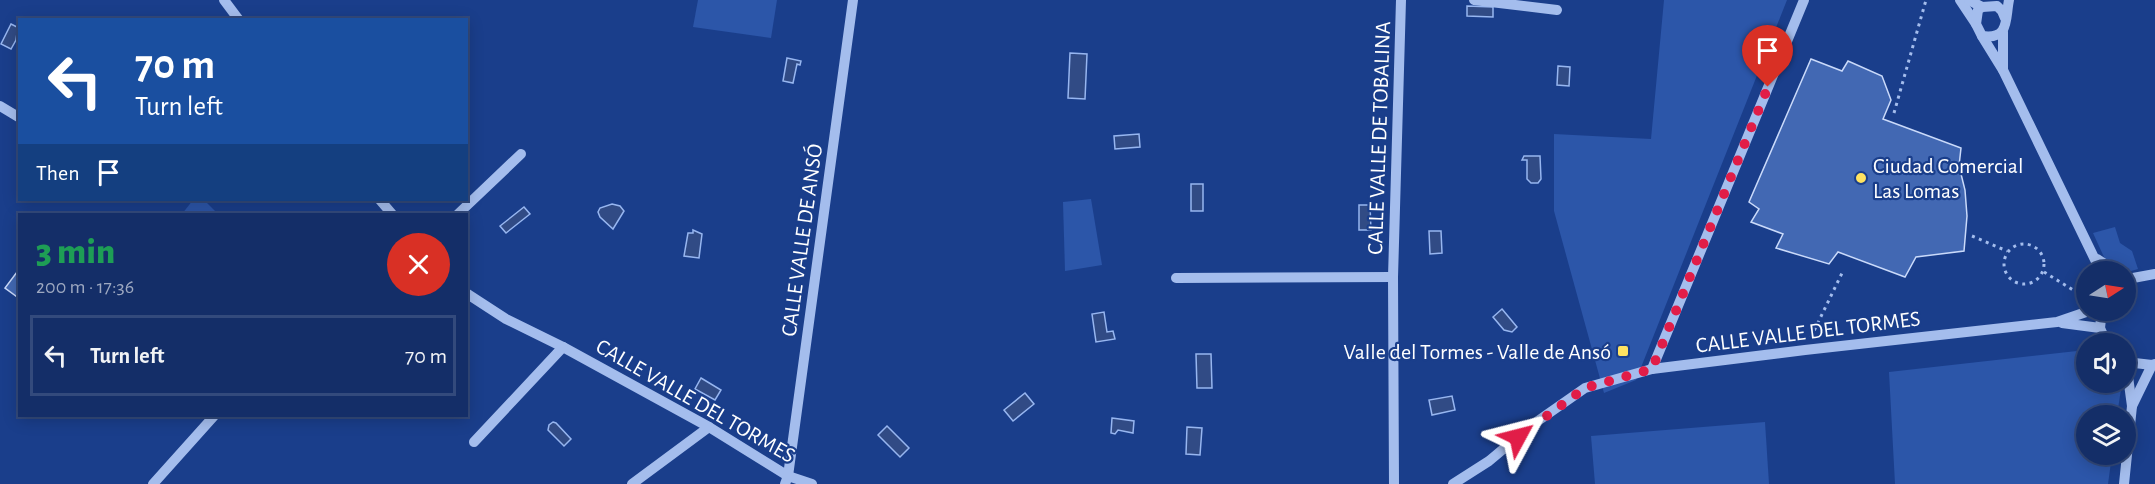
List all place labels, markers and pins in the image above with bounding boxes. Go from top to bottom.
pin [1742,25,1793,87]
place label: Ciudad Comercial Las Lomas [1873,155,2023,202]
marker: Ciudad Comercial Las Lomas [1854,171,1868,185]
place label: Valle del Tormes - Valle de Ansó [1343,341,1611,363]
marker: Valle del Tormes - Valle de Ansó [1616,344,1630,358]

